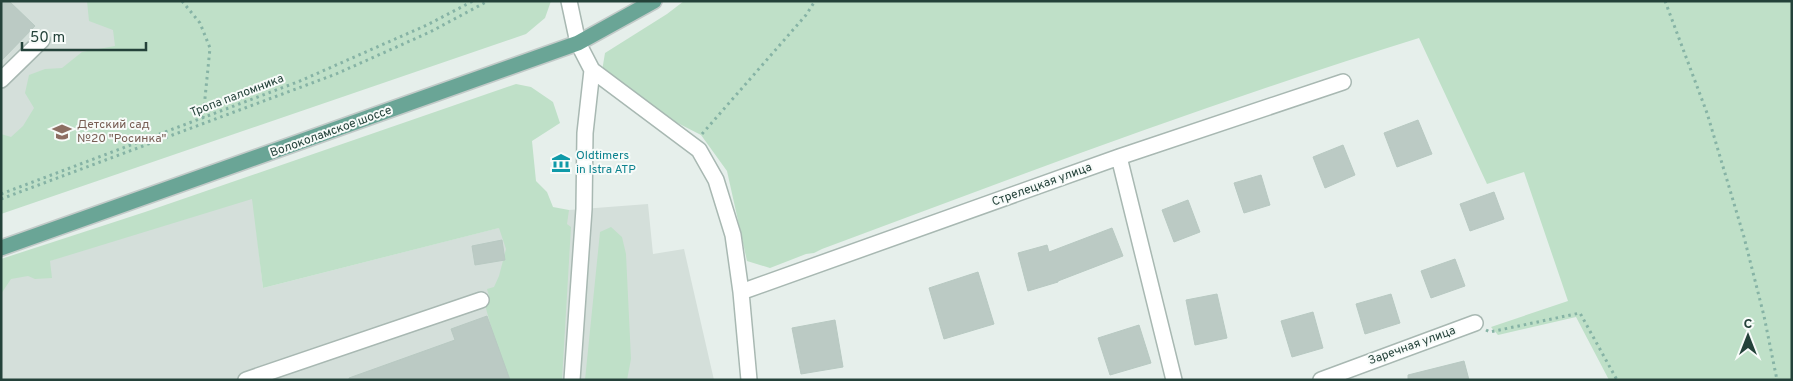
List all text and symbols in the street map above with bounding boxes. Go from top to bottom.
scale bar [22,20,146,52]
text: 50 m [30,29,65,48]
street label: Тропа паломника [188,71,286,121]
street label: Волоколамское шоссе [268,103,394,161]
place label: Детский сад №20 "Росинка" [77,117,167,147]
school or university icon: Детский сад №20 "Росинка" [51,121,73,143]
place label: Oldtimers in Istra ATP [576,148,636,178]
museum icon: Oldtimers in Istra ATP [550,152,572,174]
street label: Стрелецкая улица [990,159,1094,211]
north arrow [1723,311,1773,361]
text: С [1744,316,1753,333]
street label: Заречная улица [1366,323,1458,369]

